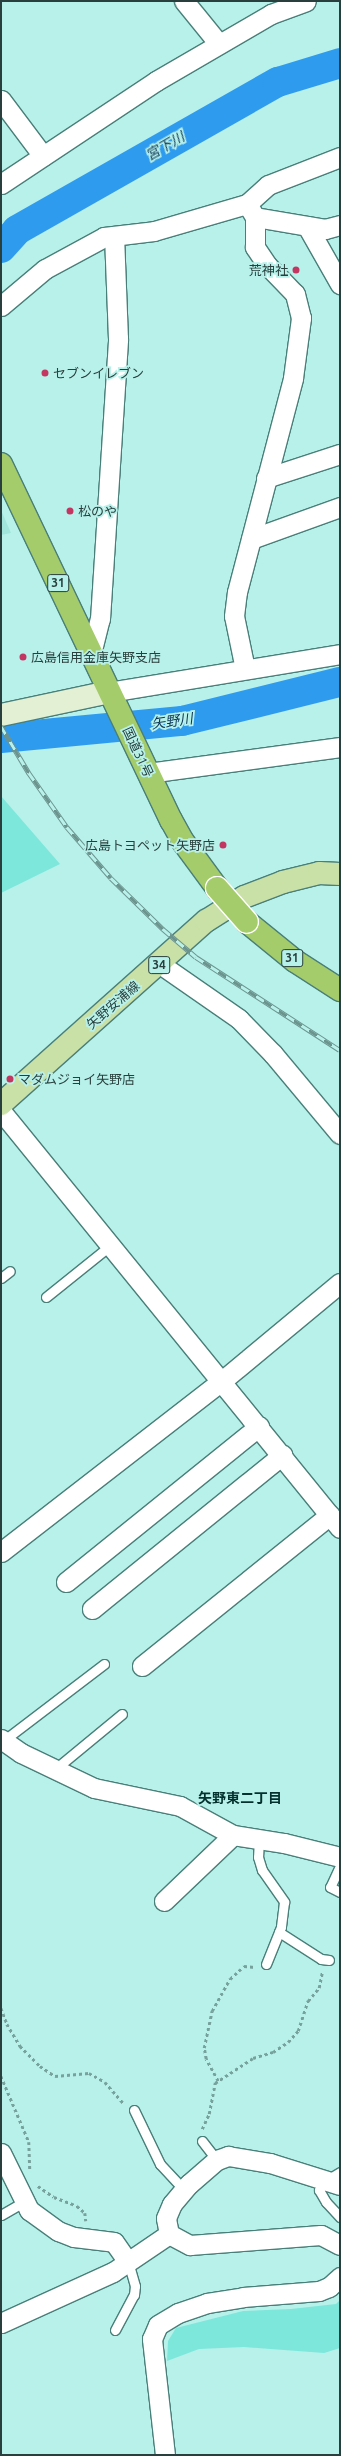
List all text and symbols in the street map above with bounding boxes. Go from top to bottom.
water label: 宮下川 [143,128,187,164]
place label: 荒神社 [249,262,288,278]
marker: 荒神社 [291,265,301,275]
place label: セブンイレブン [53,365,144,381]
marker: セブンイレブン [40,368,50,378]
place label: 松のや [78,503,117,519]
marker: 松のや [65,506,75,516]
road number: 31 [47,573,69,593]
place label: 広島信用金庫矢野支店 [31,649,161,665]
marker: 広島信用金庫矢野支店 [18,652,28,662]
water label: 矢野川 [150,710,194,732]
street label: 国道31号 [120,724,156,780]
place label: 広島トヨペット矢野店 [85,837,215,853]
marker: 広島トヨペット矢野店 [218,840,228,850]
road number: 31 [281,948,303,968]
road number: 34 [148,955,170,975]
street label: 矢野安浦線 [83,978,143,1032]
place label: マダムジョイ矢野店 [18,1071,135,1087]
marker: マダムジョイ矢野店 [5,1074,15,1084]
district label: 矢野東二丁目 [198,1790,282,1806]

